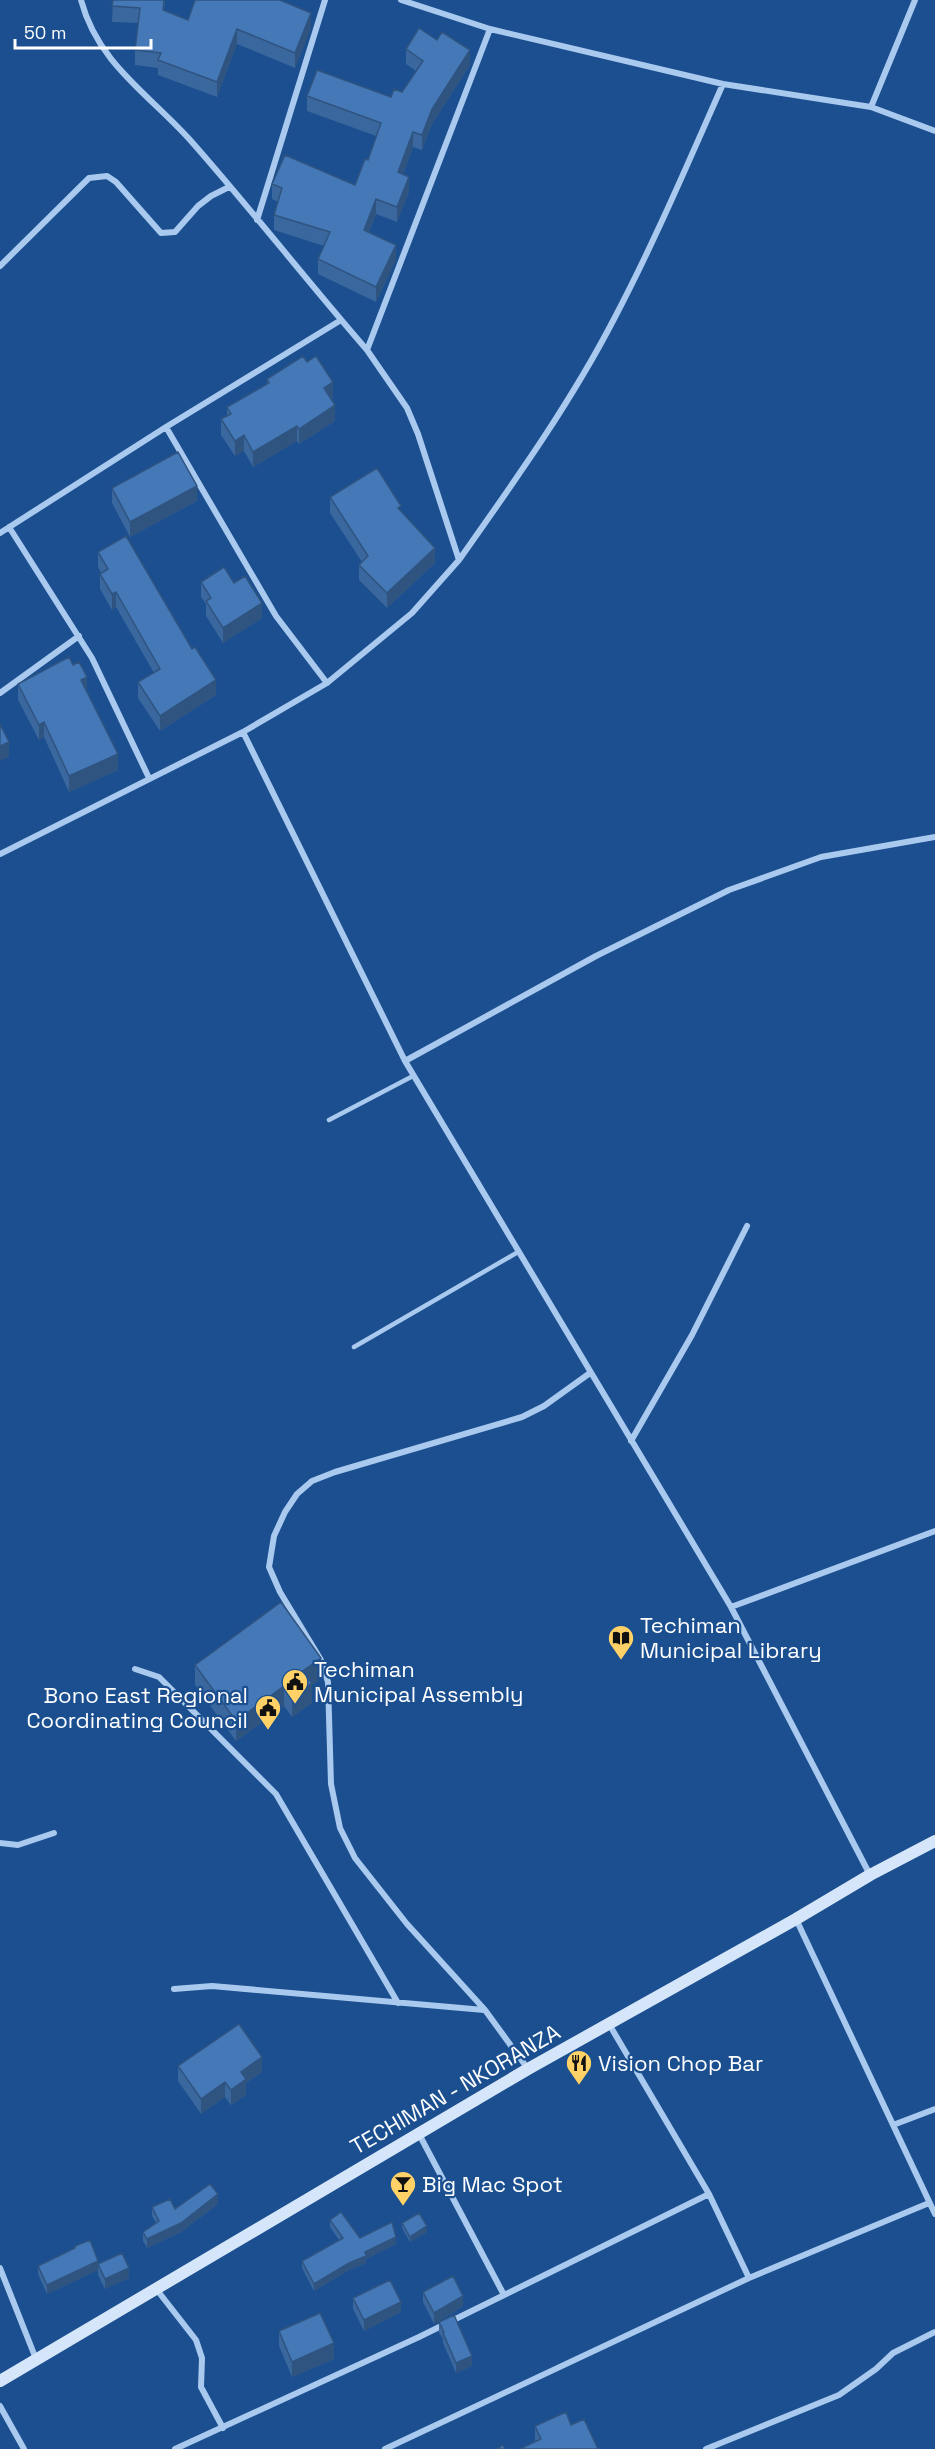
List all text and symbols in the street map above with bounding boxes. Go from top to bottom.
scale bar [15,12,152,50]
text: 50 m [24,21,66,44]
place label: Techiman Municipal Library [640,1611,822,1664]
library icon: Techiman Municipal Library [606,1623,636,1661]
place label: Techiman Municipal Assembly [314,1655,524,1708]
public building icon: Techiman Municipal Assembly [280,1667,310,1705]
place label: Bono East Regional Coordinating Council [26,1681,248,1734]
public building icon: Bono East Regional Coordinating Council [253,1693,283,1731]
street label: TECHIMAN - NKORANZA [345,2017,565,2161]
restaurant icon: Vision Chop Bar [564,2048,594,2086]
place label: Vision Chop Bar [598,2049,763,2077]
bar icon: Big Mac Spot [388,2169,418,2207]
place label: Big Mac Spot [422,2170,563,2198]

